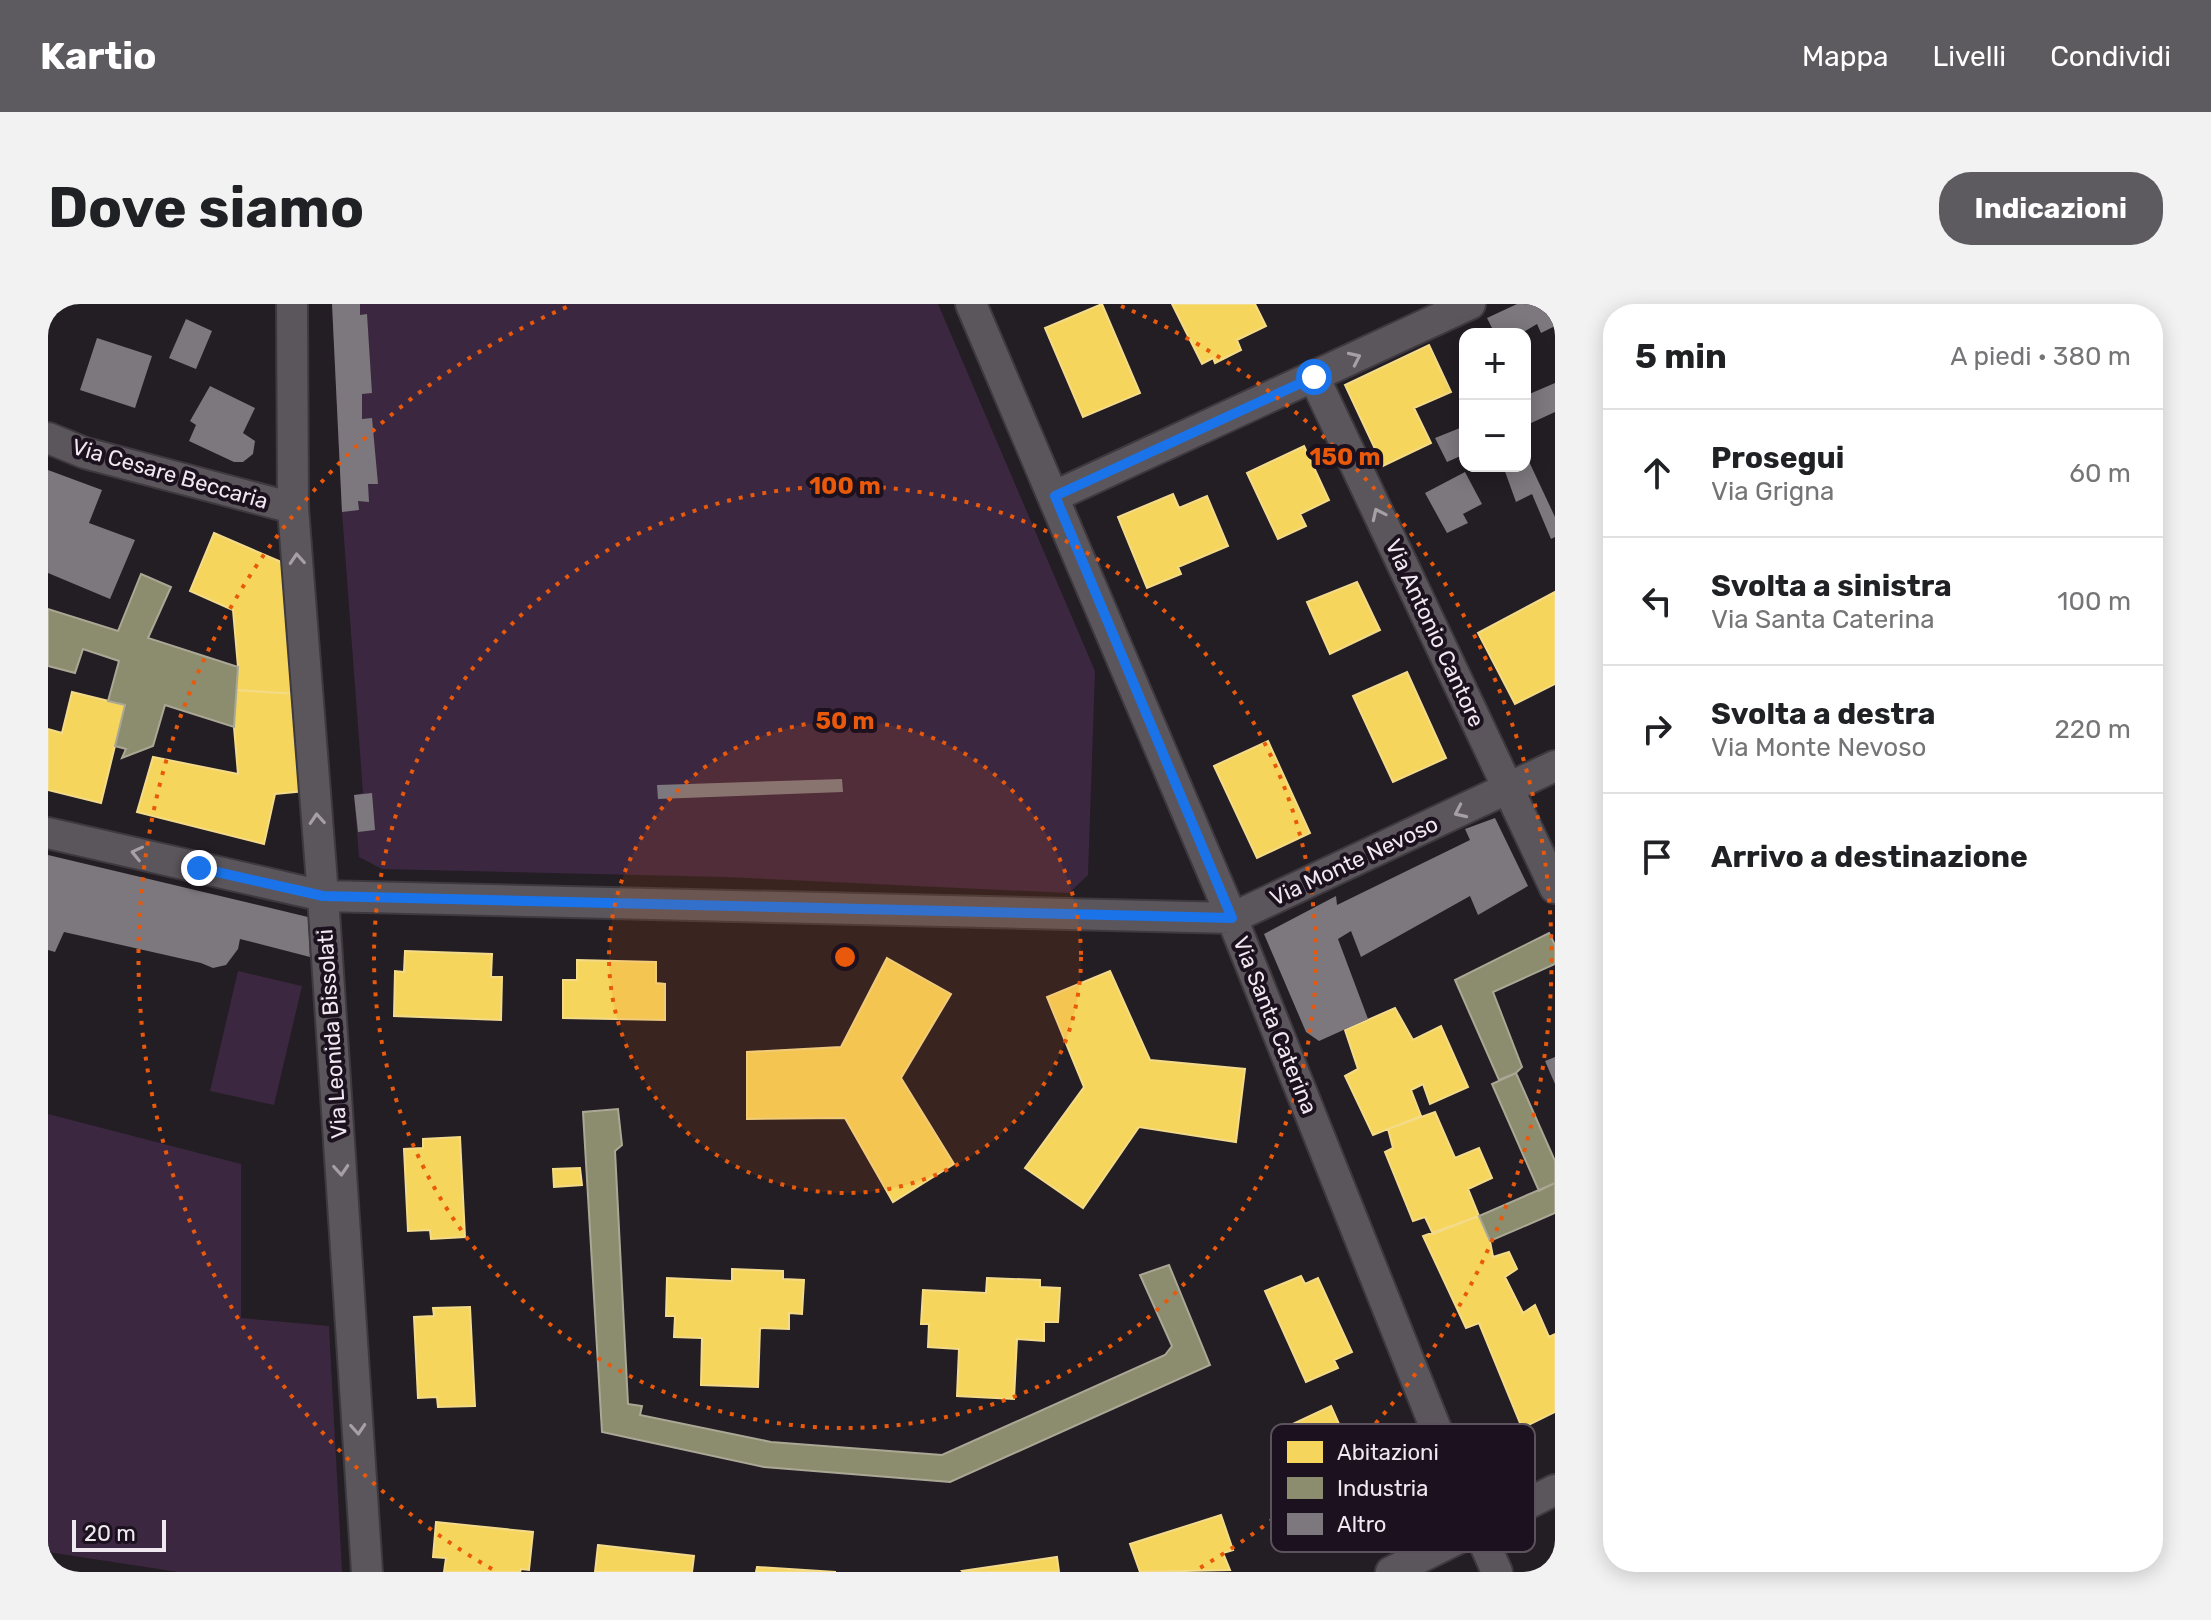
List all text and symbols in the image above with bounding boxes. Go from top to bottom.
text: Kartio [40,33,156,79]
text: Mappa [1802,40,1889,73]
text: Livelli [1933,40,2006,73]
text: Condividi [2050,40,2171,73]
button: Indicazioni [1939,172,2163,245]
text: Dove siamo [48,175,364,241]
map controls [1459,328,1531,472]
button: + [1459,328,1531,400]
text: 5 min [1635,336,1727,377]
text: A piedi · 380 m [1950,341,2131,372]
one-way arrow [1346,352,1361,368]
route start [1296,359,1332,395]
button: − [1459,400,1531,472]
street label: Via Cesare Beccaria [69,433,271,515]
text: Prosegui [1711,440,1844,476]
text: 150 m [1310,443,1380,471]
icon: ahead [1635,451,1679,495]
text: 60 m [2069,458,2131,489]
text: 100 m [809,472,881,500]
text: Via Grigna [1711,476,1834,507]
one-way arrow [1372,508,1388,522]
street label: Via Antonio Cantore [1380,535,1490,731]
one-way arrow [289,552,306,565]
text: Svolta a sinistra [1711,568,1952,604]
icon: left [1635,579,1679,623]
text: 100 m [2057,586,2131,617]
text: Via Santa Caterina [1711,604,1935,635]
text: Svolta a destra [1711,696,1936,732]
text: 50 m [816,707,874,735]
icon: right [1635,707,1679,751]
text: 220 m [2054,714,2131,745]
text: Via Monte Nevoso [1711,732,1926,763]
one-way arrow [1453,802,1468,818]
street label: Via Monte Nevoso [1266,810,1442,912]
one-way arrow [309,812,326,825]
icon: arrive [1635,835,1679,879]
text: Arrivo a destinazione [1711,839,2028,875]
one-way arrow [130,845,144,862]
route end [181,850,217,886]
street label: Via Leonida Bissolati [311,928,353,1140]
street label: Via Santa Caterina [1227,932,1323,1118]
centre of rings [831,943,859,971]
one-way arrow [332,1164,349,1177]
one-way arrow [349,1423,366,1436]
legend [1271,1424,1535,1552]
text: Abitazioni [1337,1439,1439,1466]
text: Industria [1337,1475,1428,1502]
text: Altro [1337,1511,1386,1538]
scale bar [72,1516,166,1552]
text: 20 m [84,1520,136,1547]

